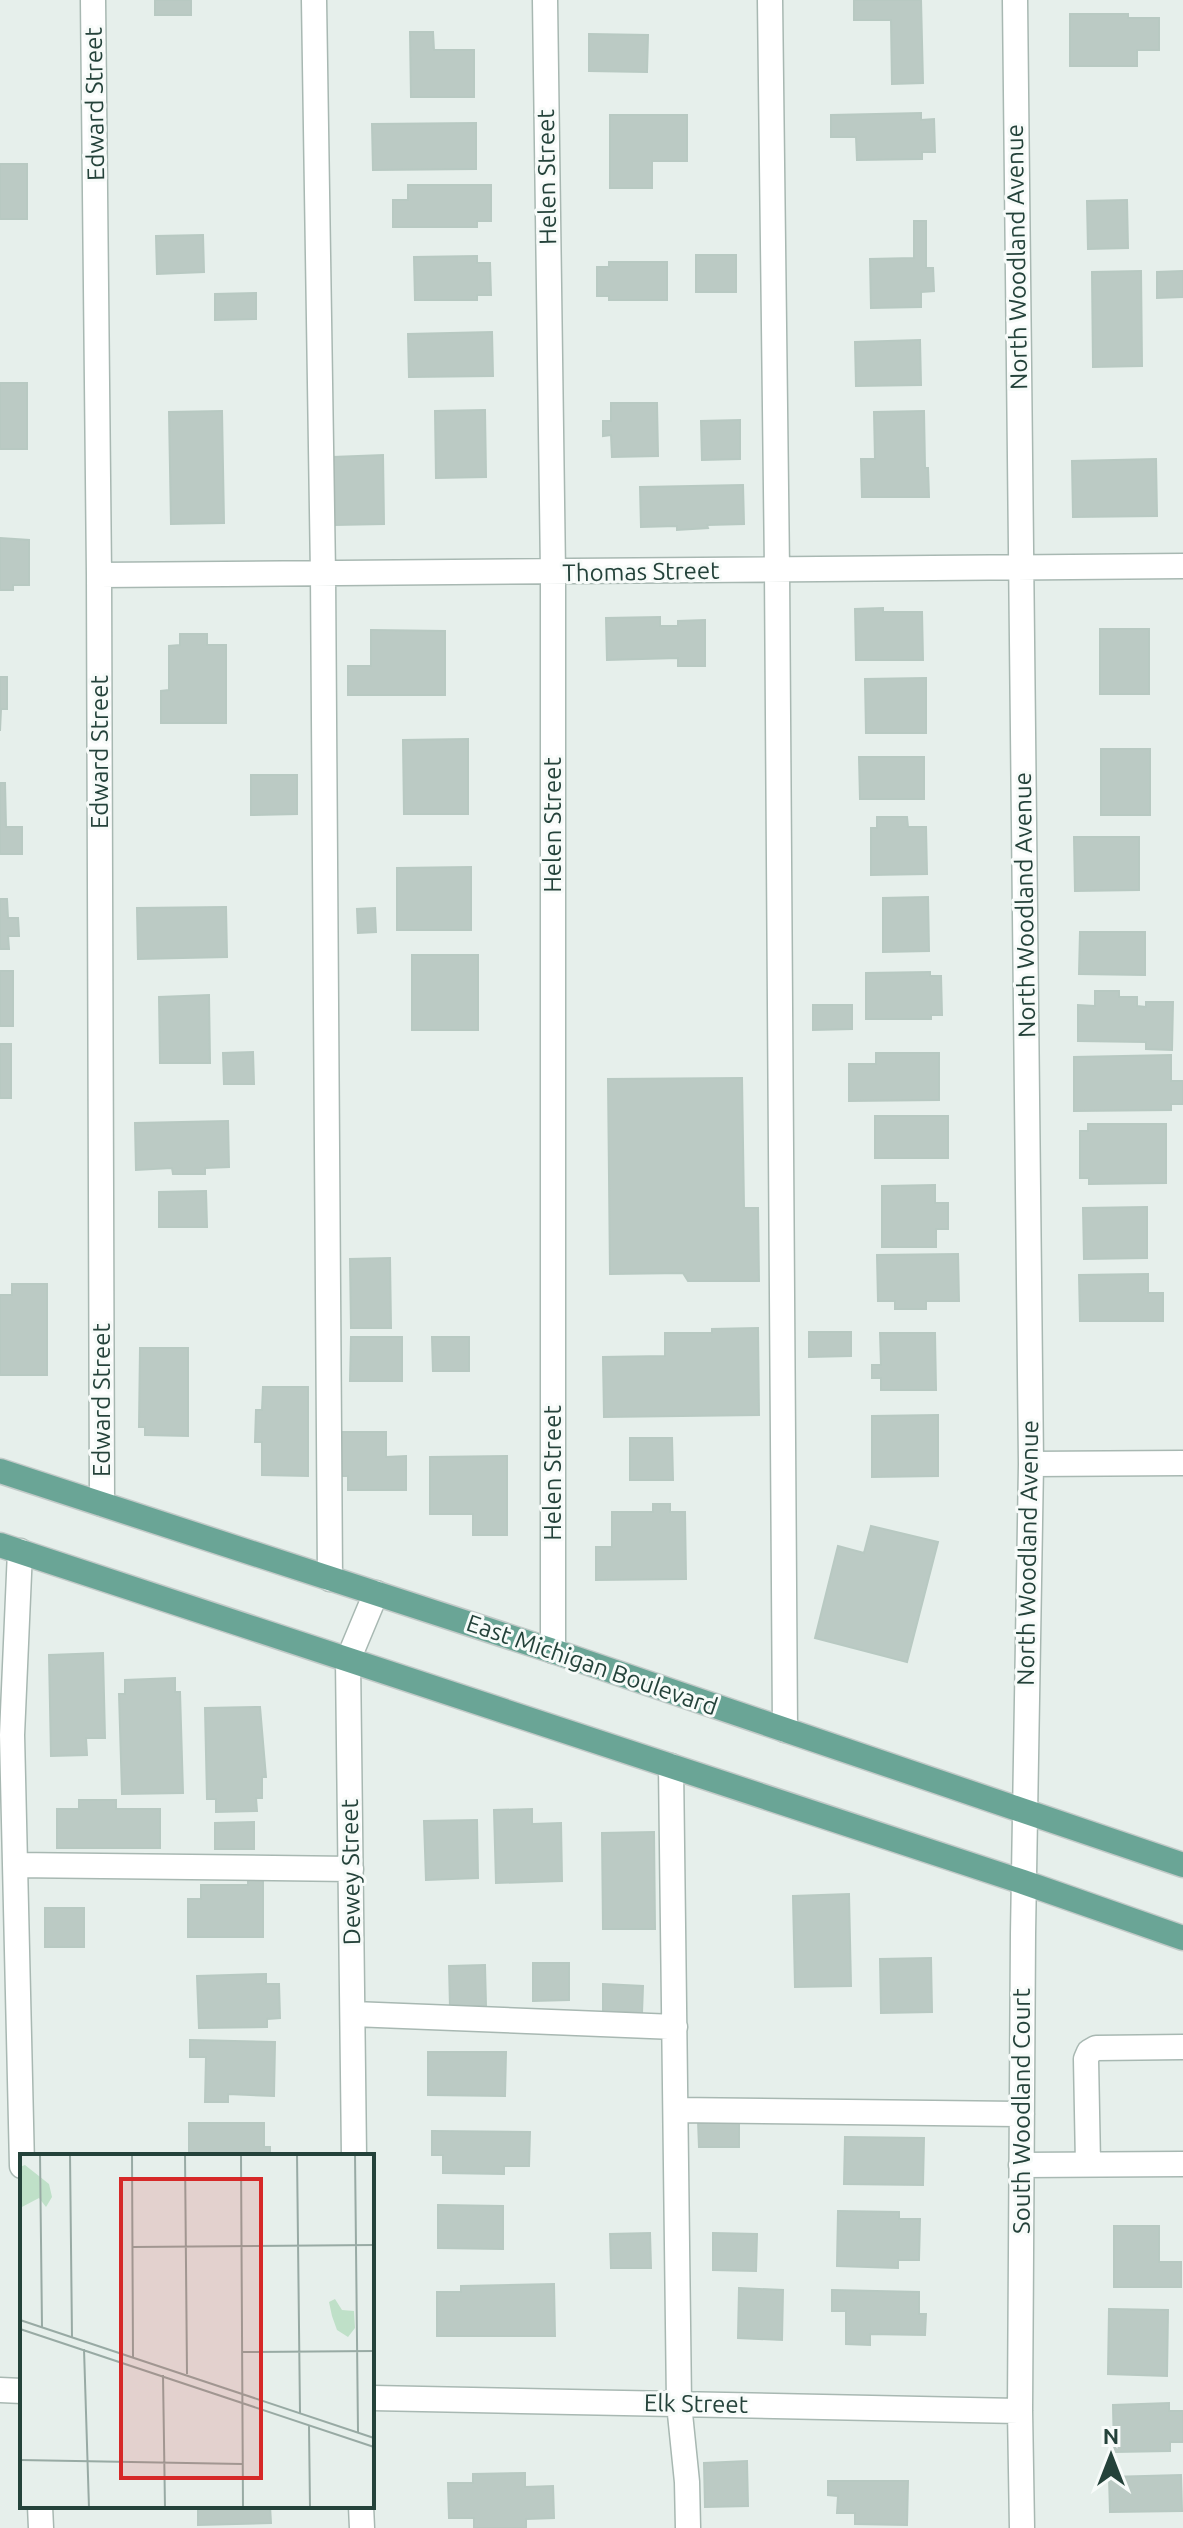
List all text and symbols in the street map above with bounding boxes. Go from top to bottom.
street label: Edward Street [80,26,109,181]
street label: Helen Street [532,108,561,245]
street label: North Woodland Avenue [1001,124,1032,390]
street label: Thomas Street [562,557,720,586]
street label: Edward Street [86,675,113,829]
street label: Helen Street [539,757,566,893]
street label: North Woodland Avenue [1009,772,1040,1038]
street label: Edward Street [88,1323,115,1477]
street label: Helen Street [539,1405,566,1541]
street label: North Woodland Avenue [1012,1420,1043,1686]
street label: East Michigan Boulevard [463,1609,721,1720]
street label: Dewey Street [336,1798,365,1945]
street label: South Woodland Court [1008,1988,1035,2234]
inset map [20,2154,374,2508]
street label: Elk Street [644,2389,749,2418]
north arrow [1071,2416,1151,2496]
text: N [1103,2423,1119,2448]

